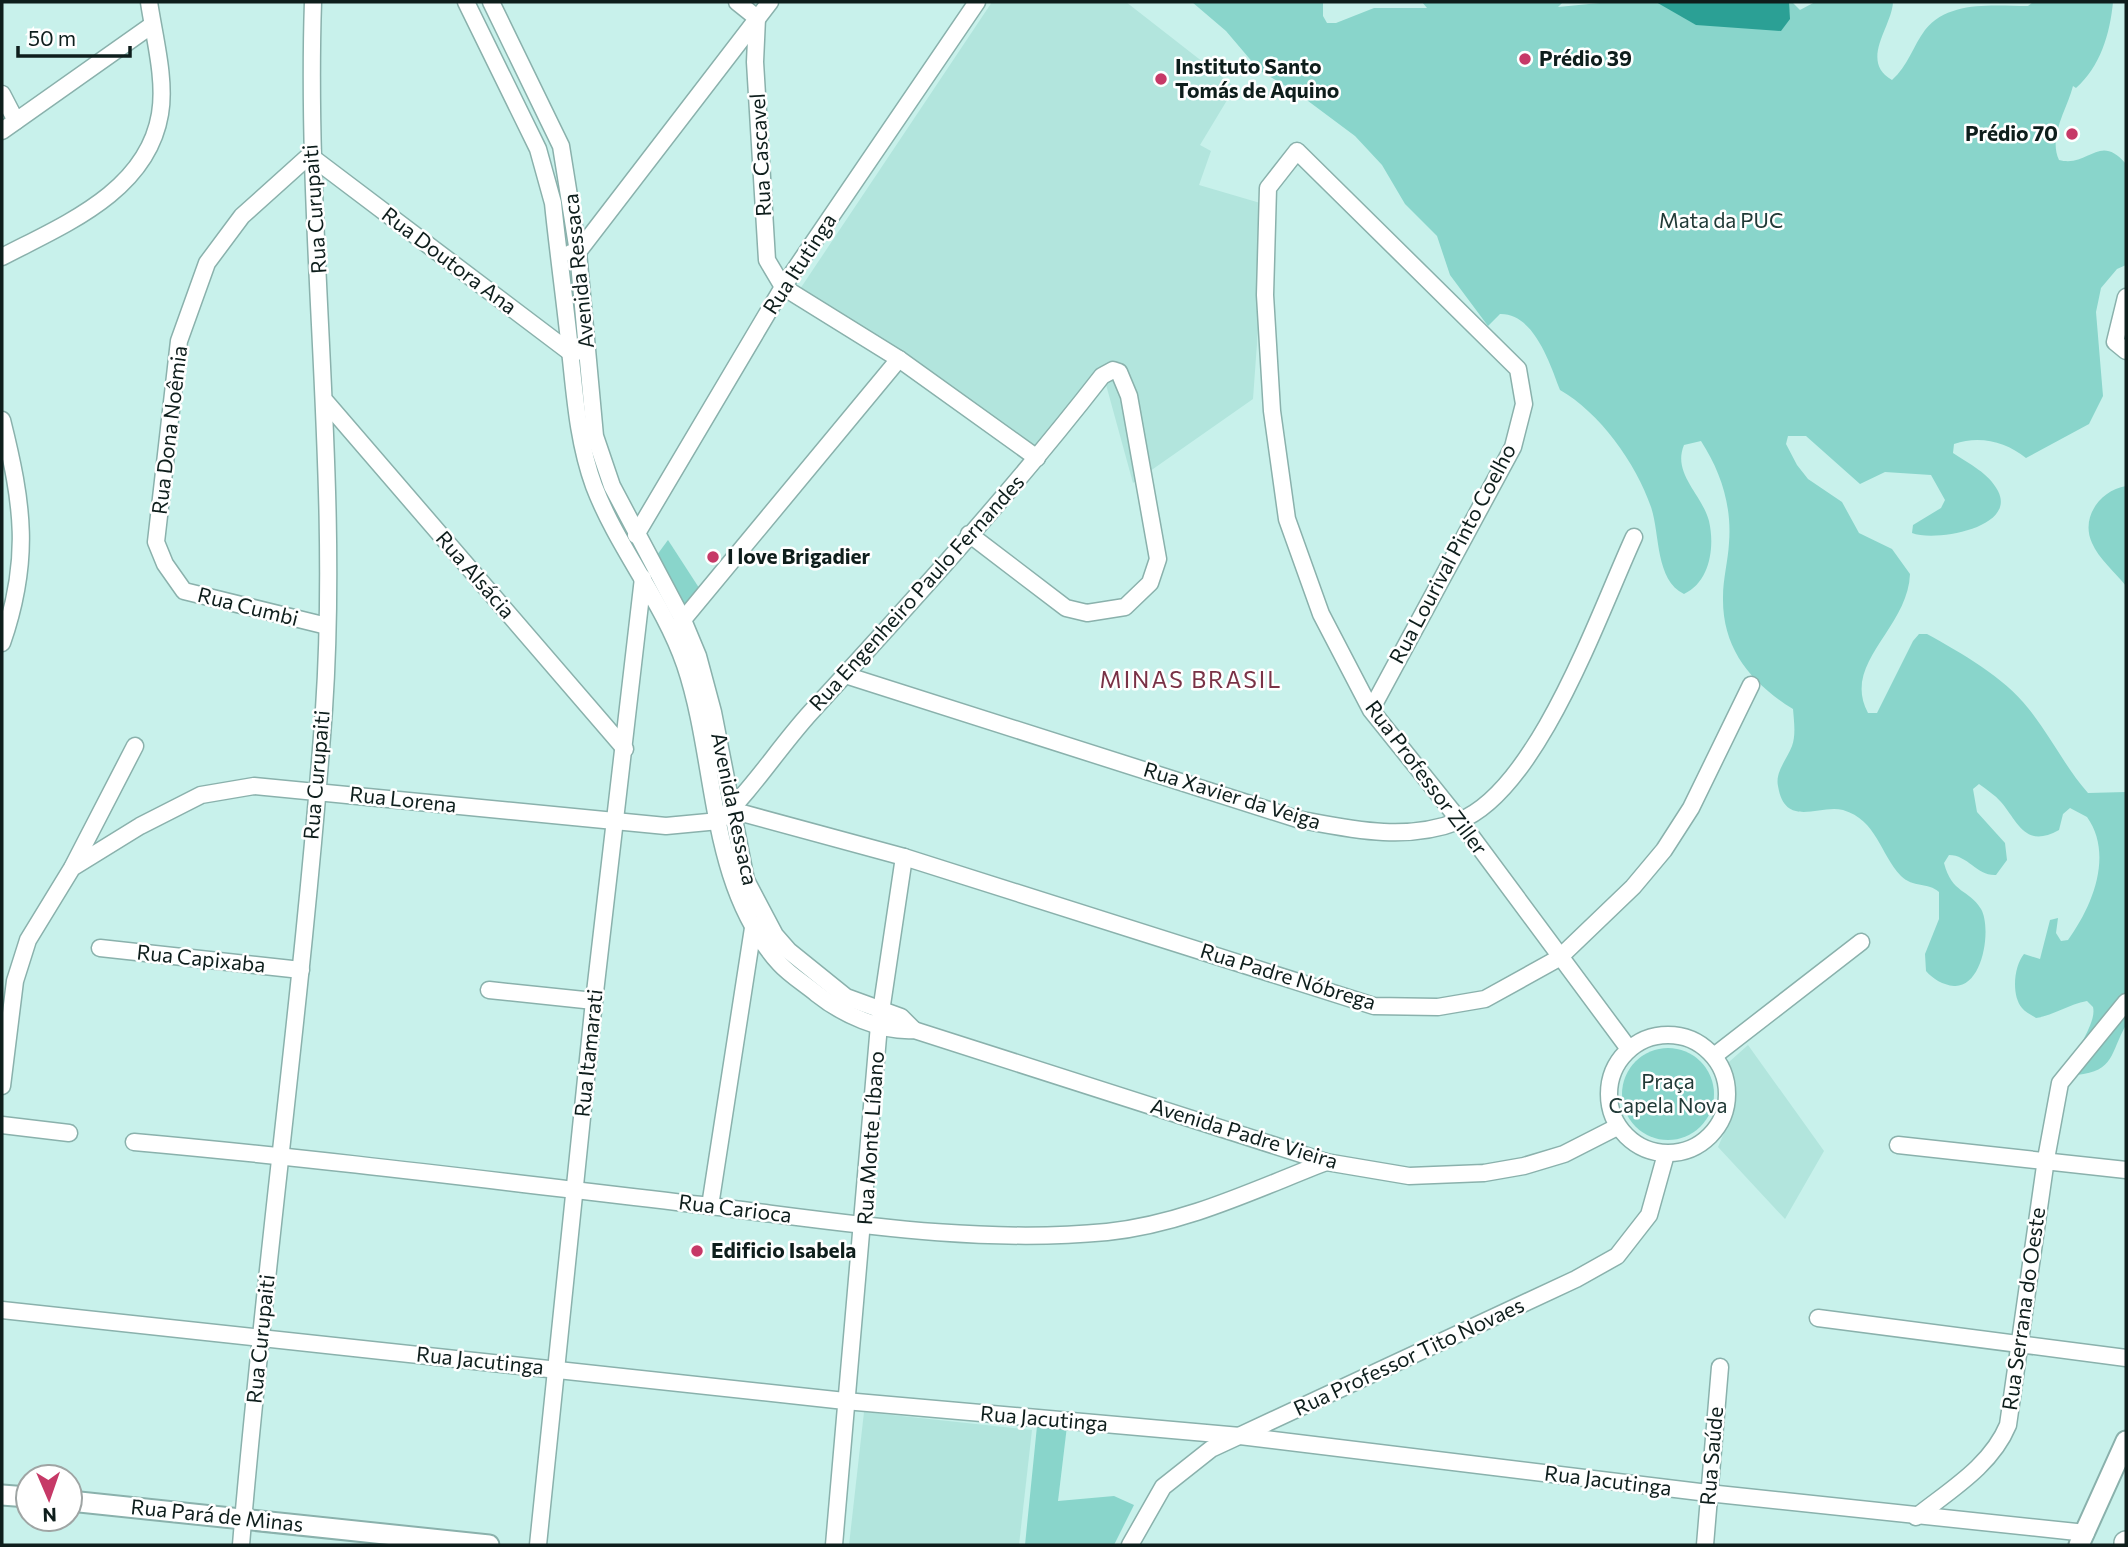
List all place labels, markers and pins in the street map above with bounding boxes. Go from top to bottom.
place label: Prédio 39 [1539,45,1632,70]
marker: Prédio 39 [1517,51,1533,67]
place label: Instituto Santo Tomás de Aquino [1175,53,1339,102]
marker: Instituto Santo Tomás de Aquino [1153,71,1169,87]
place label: Prédio 70 [1965,120,2058,145]
marker: Prédio 70 [2064,126,2080,142]
place label: I love Brigadier [727,543,871,568]
marker: I love Brigadier [705,549,721,565]
place label: Edificio Isabela [711,1237,856,1262]
marker: Edificio Isabela [689,1243,705,1259]

